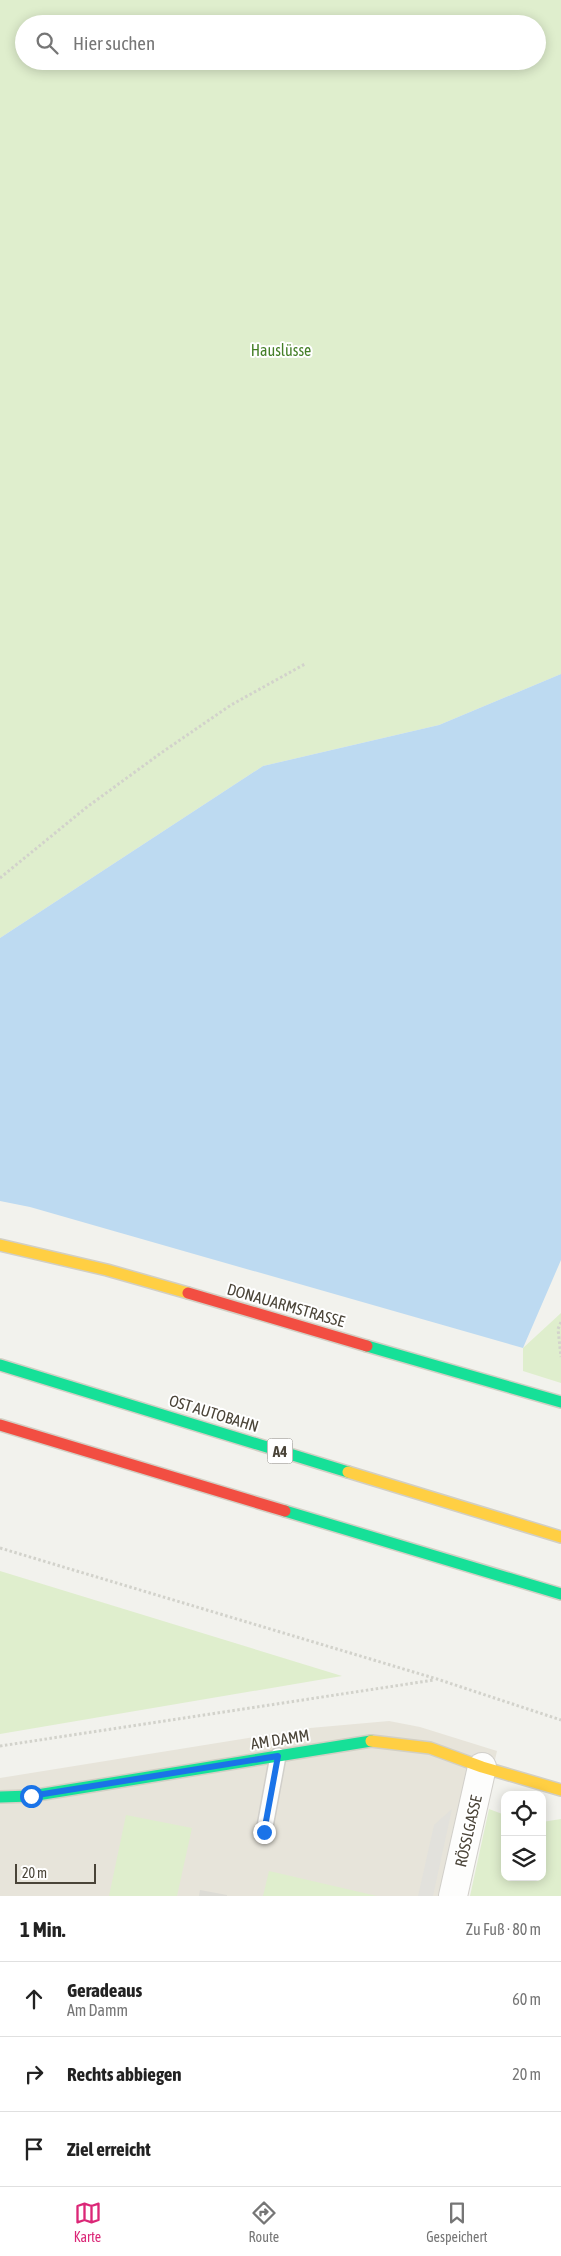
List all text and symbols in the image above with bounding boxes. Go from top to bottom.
search box [15,15,546,70]
icon: search [33,29,61,57]
text: Hier suchen [73,32,155,54]
park label: Hauslüsse [251,341,311,359]
street label: DONAUARMSTRASSE [225,1280,347,1330]
street label: OST AUTOBAHN [167,1391,261,1435]
road number: A4 [268,1438,292,1464]
street label: AM DAMM [249,1725,311,1753]
route start [20,1785,43,1808]
map controls [501,1791,546,1881]
button: locate [501,1791,546,1836]
street label: RÖSSLGASSE [451,1793,485,1869]
route end [253,1821,276,1844]
button: layers [501,1836,546,1881]
scale bar [15,1861,96,1884]
text: 20 m [22,1865,47,1881]
text: 1 Min. [20,1917,66,1941]
text: Zu Fuß · 80 m [466,1920,541,1938]
text: Geradeaus [67,1979,142,2001]
icon: ahead [20,1985,48,2013]
text: 60 m [512,1990,541,2008]
text: Am Damm [67,2001,128,2019]
icon: right [20,2060,48,2088]
text: Rechts abbiegen [67,2063,182,2085]
text: 20 m [512,2065,541,2083]
icon: arrive [20,2135,48,2163]
text: Ziel erreicht [67,2138,151,2160]
tab: Karte [74,2199,102,2245]
tab: Route [249,2199,279,2245]
tab: Gespeichert [426,2199,487,2245]

